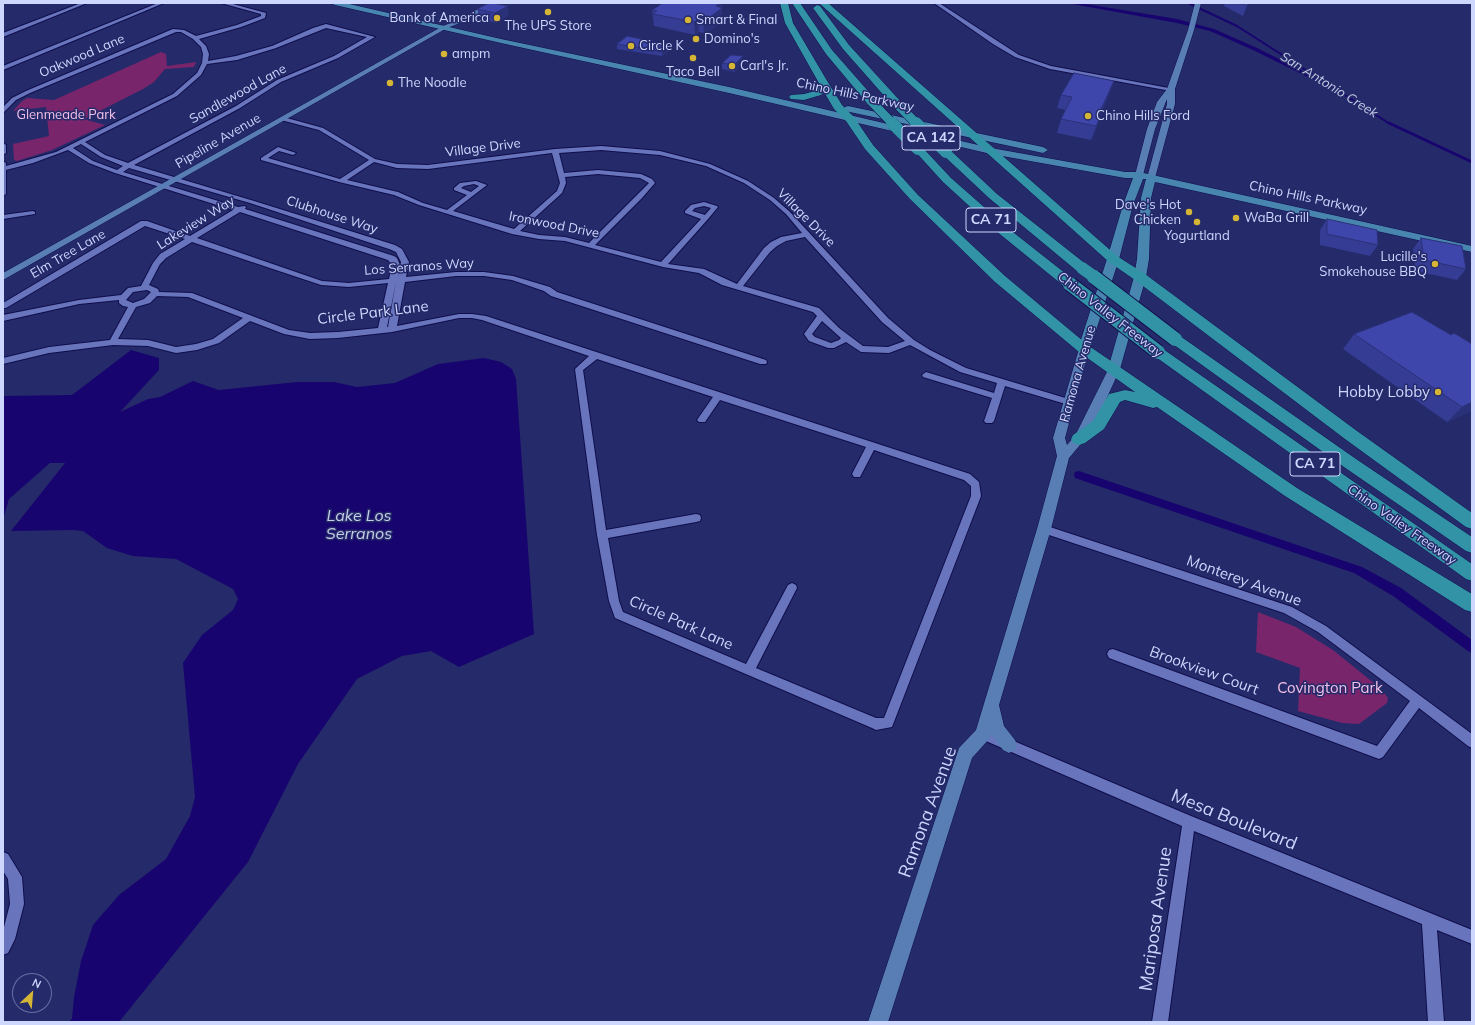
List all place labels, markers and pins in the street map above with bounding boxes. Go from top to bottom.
marker: The UPS Store [543,7,553,17]
place label: Bank of America [389,10,489,26]
place label: Smart & Final [696,12,777,28]
marker: Bank of America [492,13,502,23]
marker: Smart & Final [683,15,693,25]
place label: The UPS Store [504,18,592,34]
place label: Domino's [704,31,760,47]
marker: Domino's [691,34,701,44]
place label: Circle K [639,38,684,54]
marker: Circle K [626,41,636,51]
place label: ampm [452,46,490,62]
marker: ampm [439,49,449,59]
marker: Taco Bell [688,53,698,63]
place label: Carl's Jr. [740,58,789,74]
marker: Carl's Jr. [727,61,737,71]
place label: Taco Bell [666,64,720,80]
place label: The Noodle [398,75,466,91]
marker: The Noodle [385,78,395,88]
place label: Chino Hills Ford [1096,108,1190,124]
marker: Chino Hills Ford [1083,111,1093,121]
place label: Dave's Hot Chicken [1115,197,1181,228]
marker: Dave's Hot Chicken [1184,207,1194,217]
place label: WaBa Grill [1244,210,1309,226]
marker: WaBa Grill [1231,213,1241,223]
marker: Yogurtland [1192,217,1202,227]
place label: Yogurtland [1164,228,1230,244]
place label: Lucille's Smokehouse BBQ [1319,249,1427,280]
marker: Lucille's Smokehouse BBQ [1430,259,1440,269]
place label: Hobby Lobby [1338,383,1430,401]
marker: Hobby Lobby [1433,387,1443,397]

